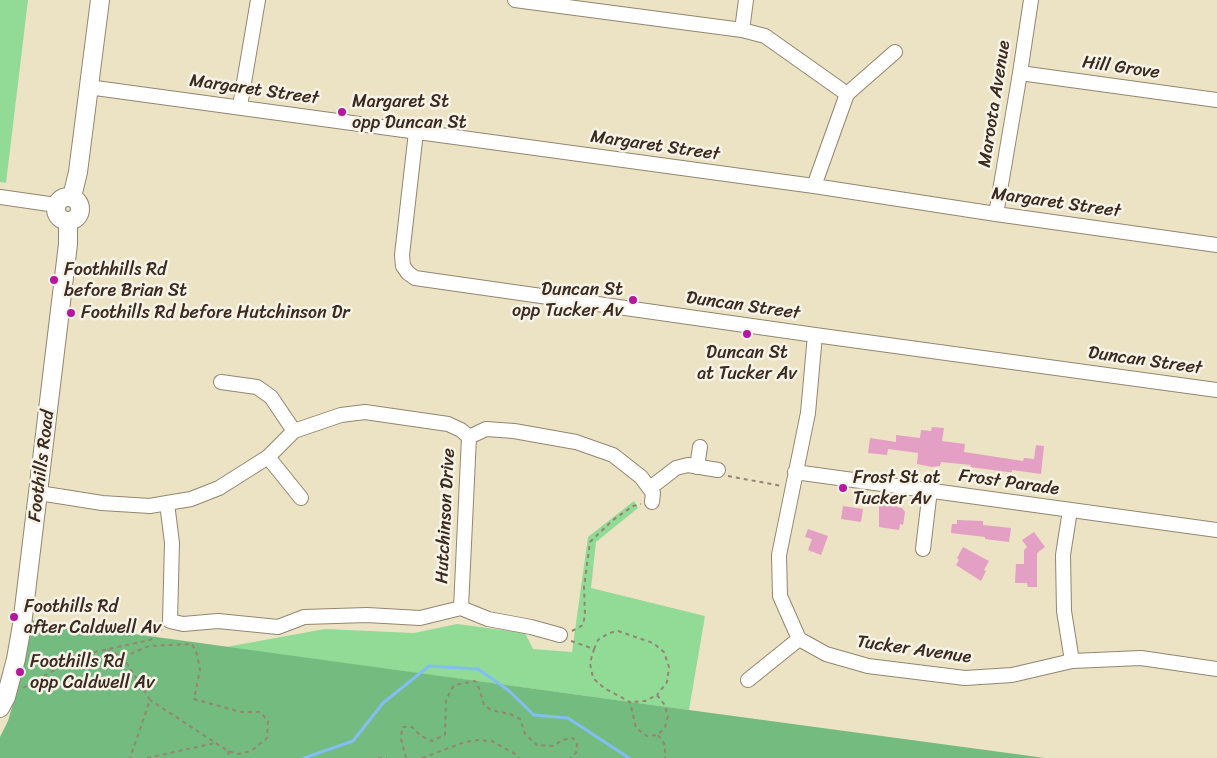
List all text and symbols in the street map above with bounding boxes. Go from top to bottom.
street label: Maroota Avenue [974,39,1016,169]
street label: Hill Grove [1081,52,1161,84]
street label: Margaret Street [188,70,320,110]
place label: Margaret St opp Duncan St [352,91,467,134]
marker: Margaret St opp Duncan St [336,106,348,118]
street label: Margaret Street [589,126,721,166]
street label: Margaret Street [990,183,1122,223]
place label: Foothhills Rd before Brian St [64,259,187,302]
marker: Foothhills Rd before Brian St [48,274,60,286]
place label: Duncan St opp Tucker Av [512,279,623,322]
street label: Duncan Street [685,287,801,325]
marker: Duncan St opp Tucker Av [627,294,639,306]
place label: Foothills Rd before Hutchinson Dr [81,302,350,324]
marker: Foothills Rd before Hutchinson Dr [65,307,77,319]
marker: Duncan St at Tucker Av [741,328,753,340]
place label: Duncan St at Tucker Av [697,342,797,384]
street label: Duncan Street [1087,342,1203,380]
street label: Foothills Road [24,409,60,523]
street label: Hutchinson Drive [432,448,460,584]
street label: Frost Parade [957,465,1061,501]
place label: Frost St at Tucker Av [853,467,940,509]
marker: Frost St at Tucker Av [837,482,849,494]
place label: Foothills Rd after Caldwell Av [24,596,161,638]
marker: Foothills Rd after Caldwell Av [8,611,20,623]
street label: Tucker Avenue [855,631,973,669]
place label: Foothills Rd opp Caldwell Av [30,651,155,694]
marker: Foothills Rd opp Caldwell Av [14,666,26,678]

